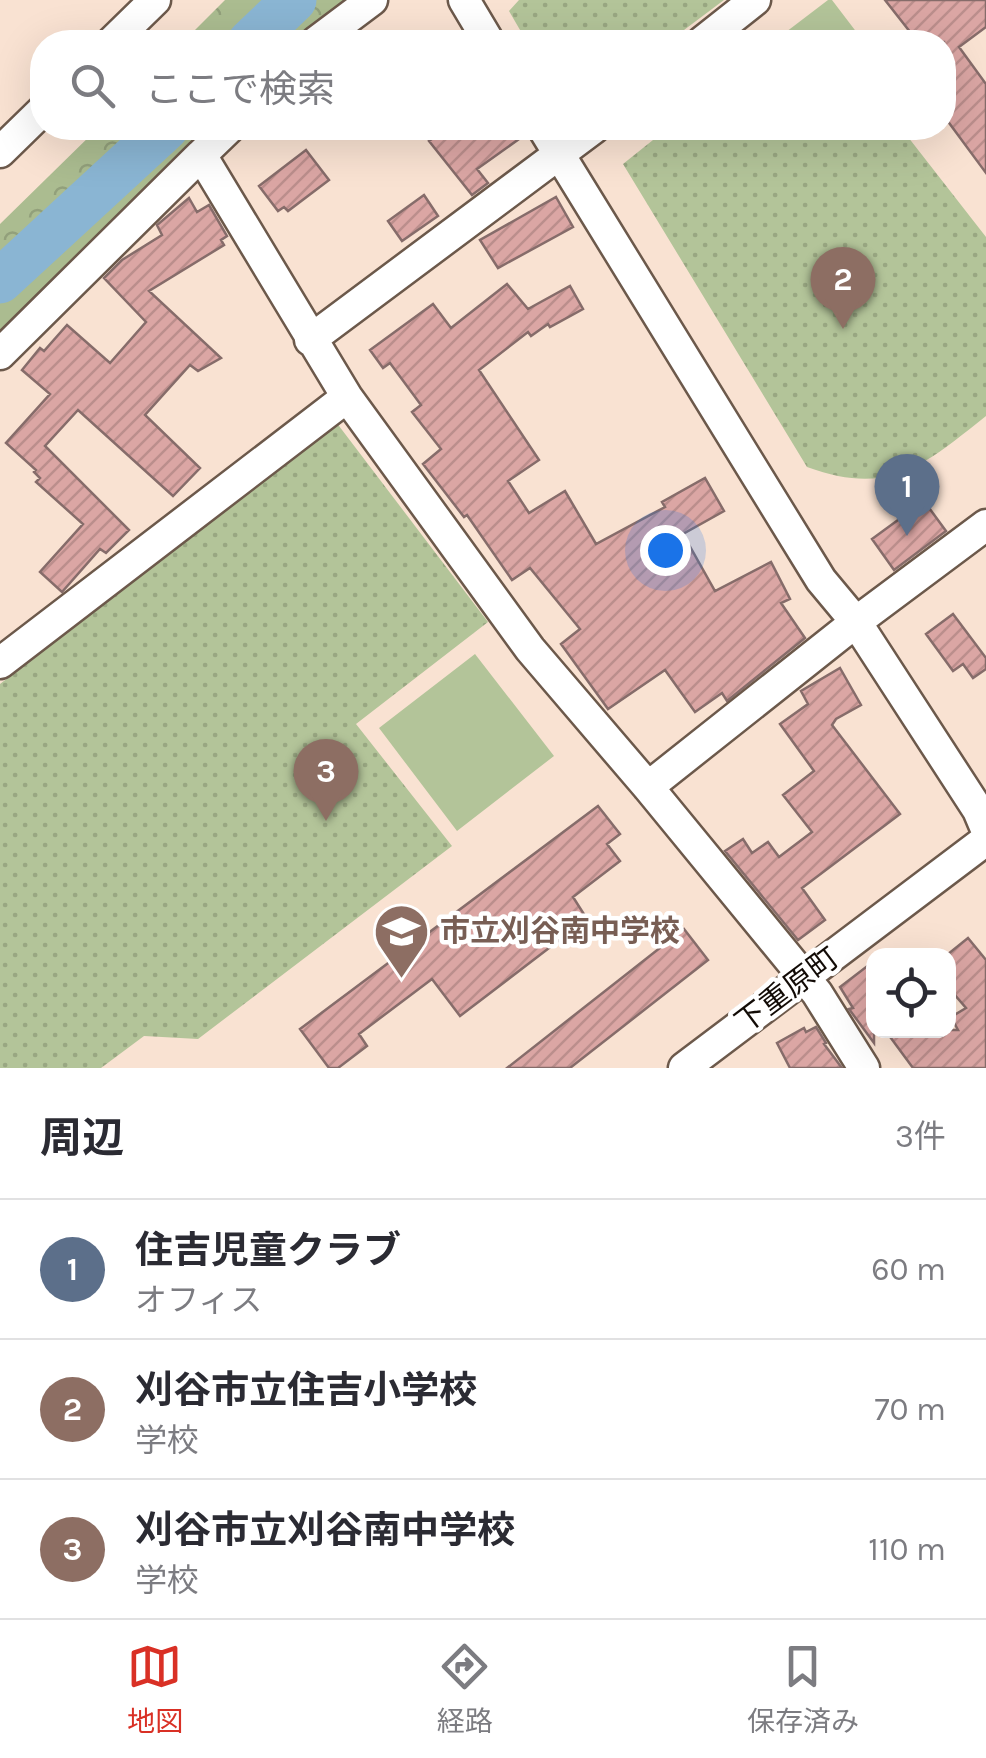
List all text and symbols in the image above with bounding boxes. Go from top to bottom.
search box [30,30,956,140]
icon: search [65,58,120,113]
text: ここで検索 [145,67,335,112]
pin: 2 [810,246,876,329]
pin: 1 [874,454,940,536]
your location [640,525,691,576]
pin: 3 [294,738,358,821]
school or university icon: 市立刈谷南中学校 [371,901,431,980]
place label: 市立刈谷南中学校 [440,913,680,949]
street label: 下重原町 [728,940,846,1040]
map controls [866,948,956,1038]
button: locate [866,948,956,1038]
text: 周辺 [40,1113,124,1163]
text: 3件 [895,1118,946,1155]
text: 住吉児童クラブ [135,1228,401,1273]
text: 1 [67,1251,78,1288]
text: 60 m [871,1251,946,1288]
text: オフィス [135,1282,262,1319]
text: 刈谷市立住吉小学校 [135,1368,477,1413]
text: 2 [63,1391,82,1428]
text: 70 m [874,1391,946,1428]
text: 学校 [135,1422,199,1459]
text: 刈谷市立刈谷南中学校 [135,1508,515,1553]
text: 3 [63,1531,82,1568]
text: 110 m [868,1531,946,1568]
text: 学校 [135,1562,199,1599]
tab: 地図 [127,1639,183,1739]
tab: 経路 [437,1639,493,1739]
tab: 保存済み [747,1639,859,1739]

